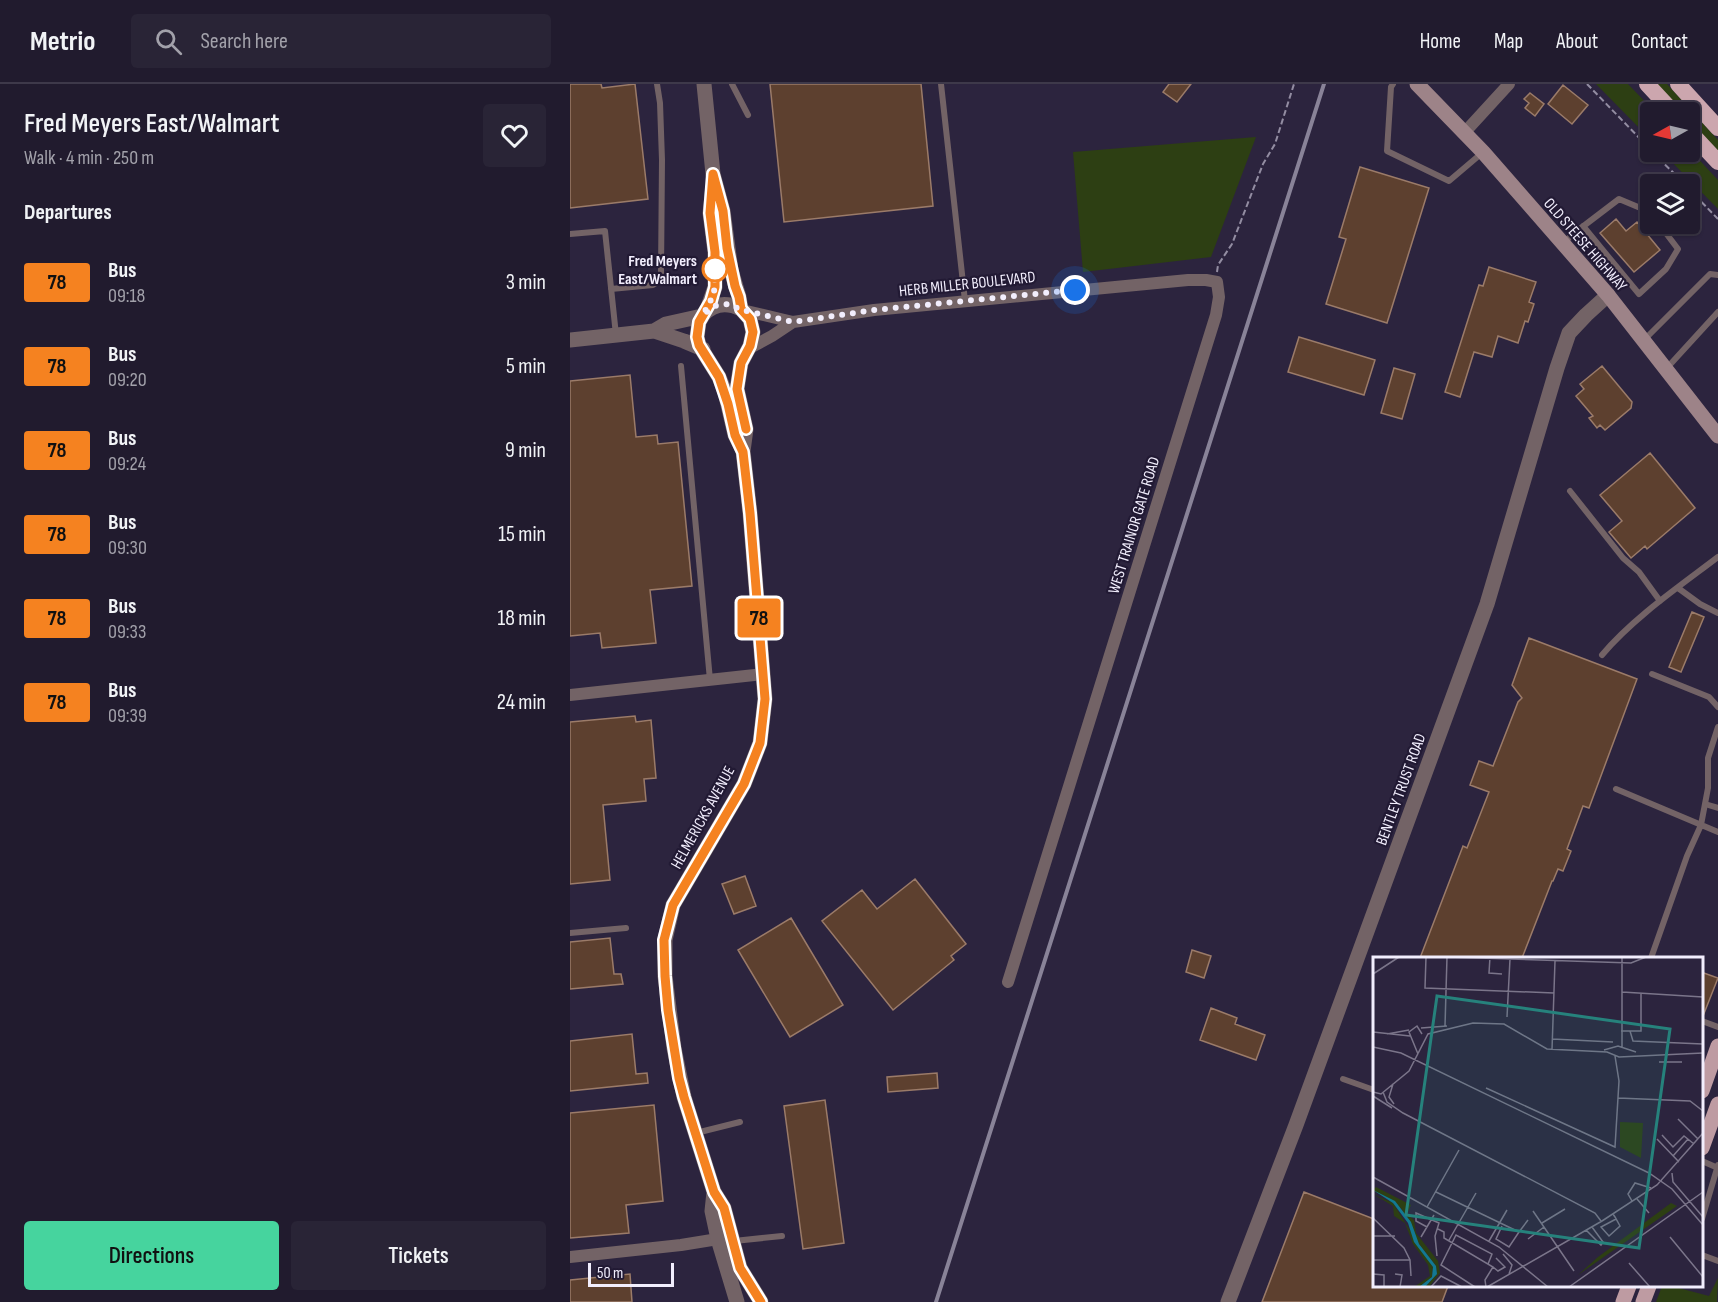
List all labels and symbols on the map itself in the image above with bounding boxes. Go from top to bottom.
north arrow [1640,102,1700,162]
street label: OLD STEESE HIGHWAY [1539,195,1631,296]
place label: Fred Meyers East/Walmart [618,252,697,289]
marker: Fred Meyers East/Walmart [702,256,728,282]
street label: HERB MILLER BOULEVARD [898,268,1036,301]
your location [1060,275,1090,305]
street label: WEST TRAINOR GATE ROAD [1105,455,1164,596]
line badge: 78 [732,598,786,638]
street label: BENTLEY TRUST ROAD [1372,731,1430,848]
street label: HELMERICKS AVENUE [667,763,739,872]
inset map [1373,957,1703,1287]
scale bar [588,1260,674,1288]

